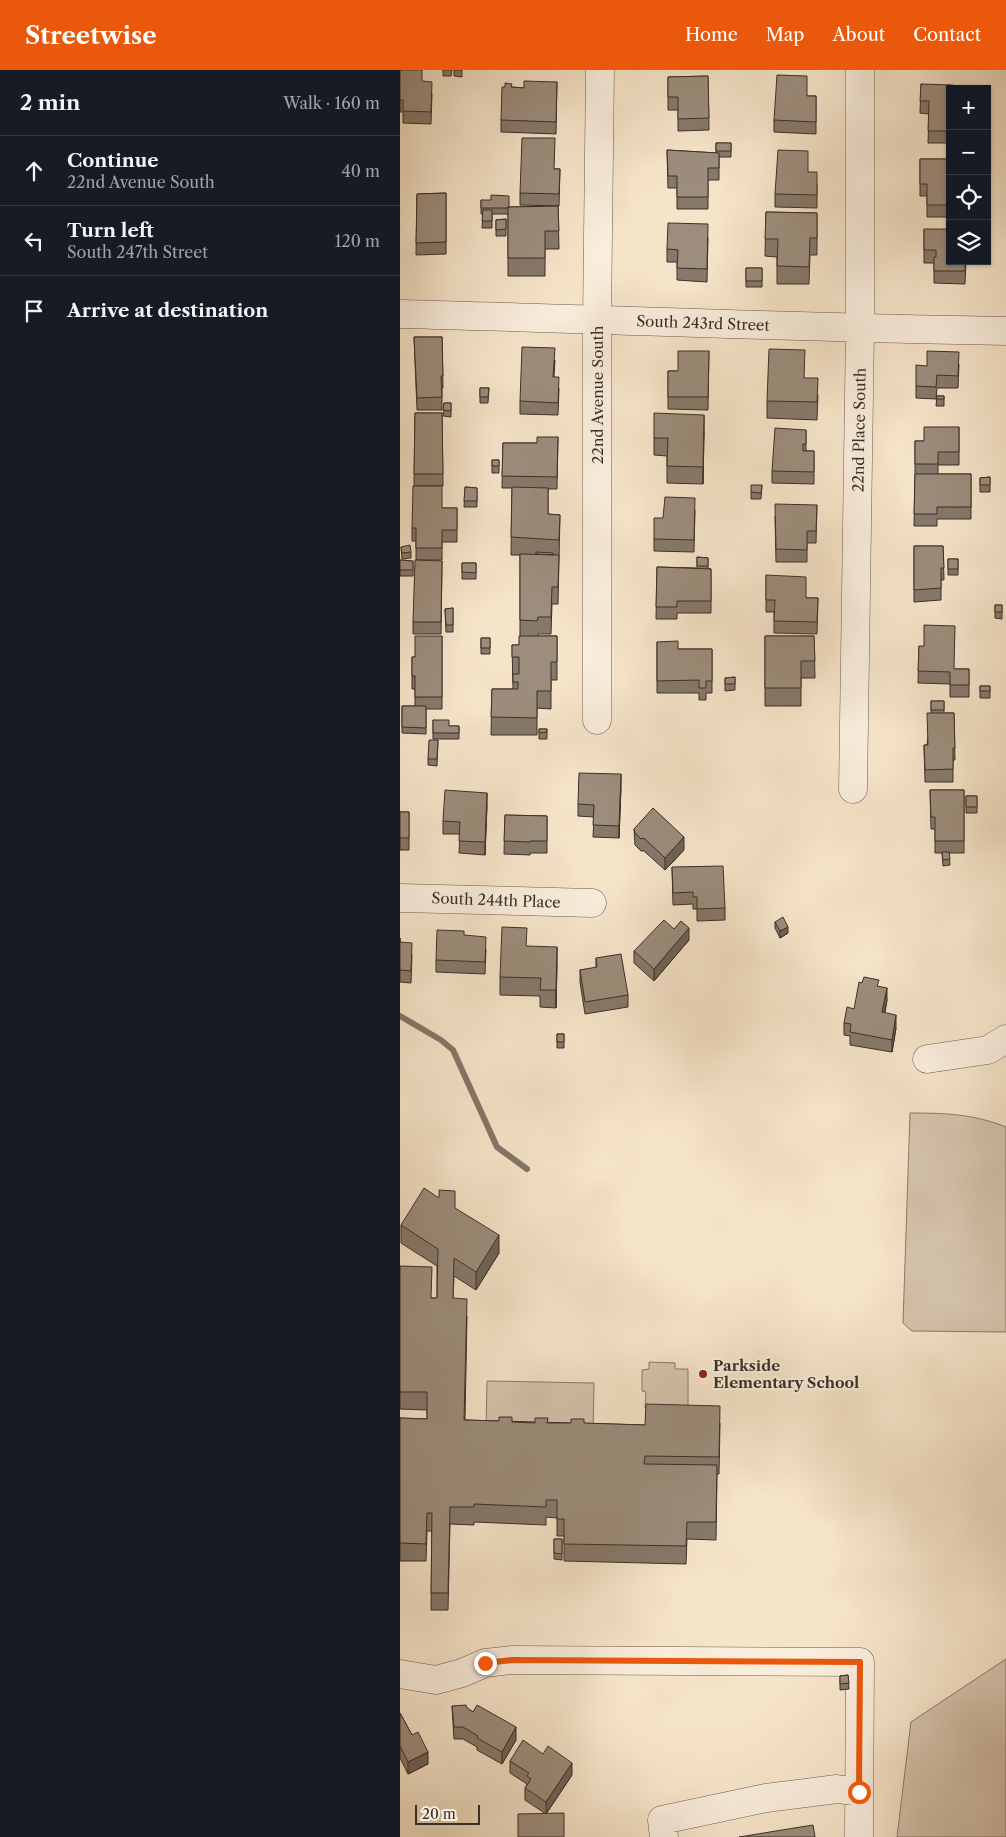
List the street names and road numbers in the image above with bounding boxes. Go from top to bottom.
street label: South 243rd Street [636,311,771,335]
street label: 22nd Avenue South [588,325,607,464]
street label: 22nd Place South [848,367,870,492]
street label: South 244th Place [431,888,561,912]

